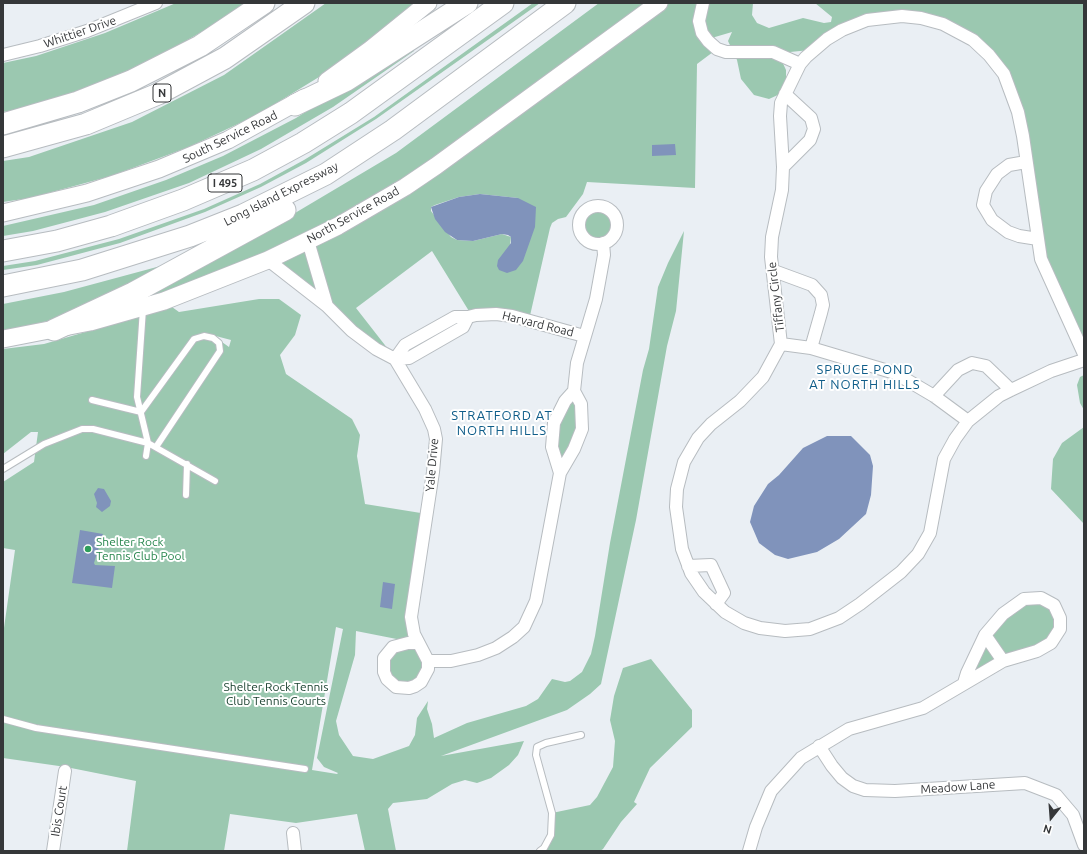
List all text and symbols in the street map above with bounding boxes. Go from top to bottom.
street label: Whittier Drive [42,13,118,51]
road number: N [153,84,171,102]
street label: South Service Road [180,108,280,166]
street label: Long Island Expressway [221,159,341,229]
road number: I 495 [208,174,242,192]
street label: North Service Road [304,184,402,246]
street label: Tiffany Circle [765,261,787,333]
street label: Harvard Road [501,308,575,340]
district label: SPRUCE POND AT NORTH HILLS [809,362,921,393]
district label: STRATFORD AT NORTH HILLS [451,408,553,439]
street label: Yale Drive [422,438,442,492]
place label: Shelter Rock Tennis Club Pool [96,535,185,563]
marker: Shelter Rock Tennis Club Pool [83,544,93,554]
park label: Shelter Rock Tennis Club Tennis Courts [224,680,328,708]
street label: Meadow Lane [920,777,996,797]
street label: Ibis Court [48,784,70,838]
north arrow [1031,798,1071,838]
text: N [1042,823,1053,836]

